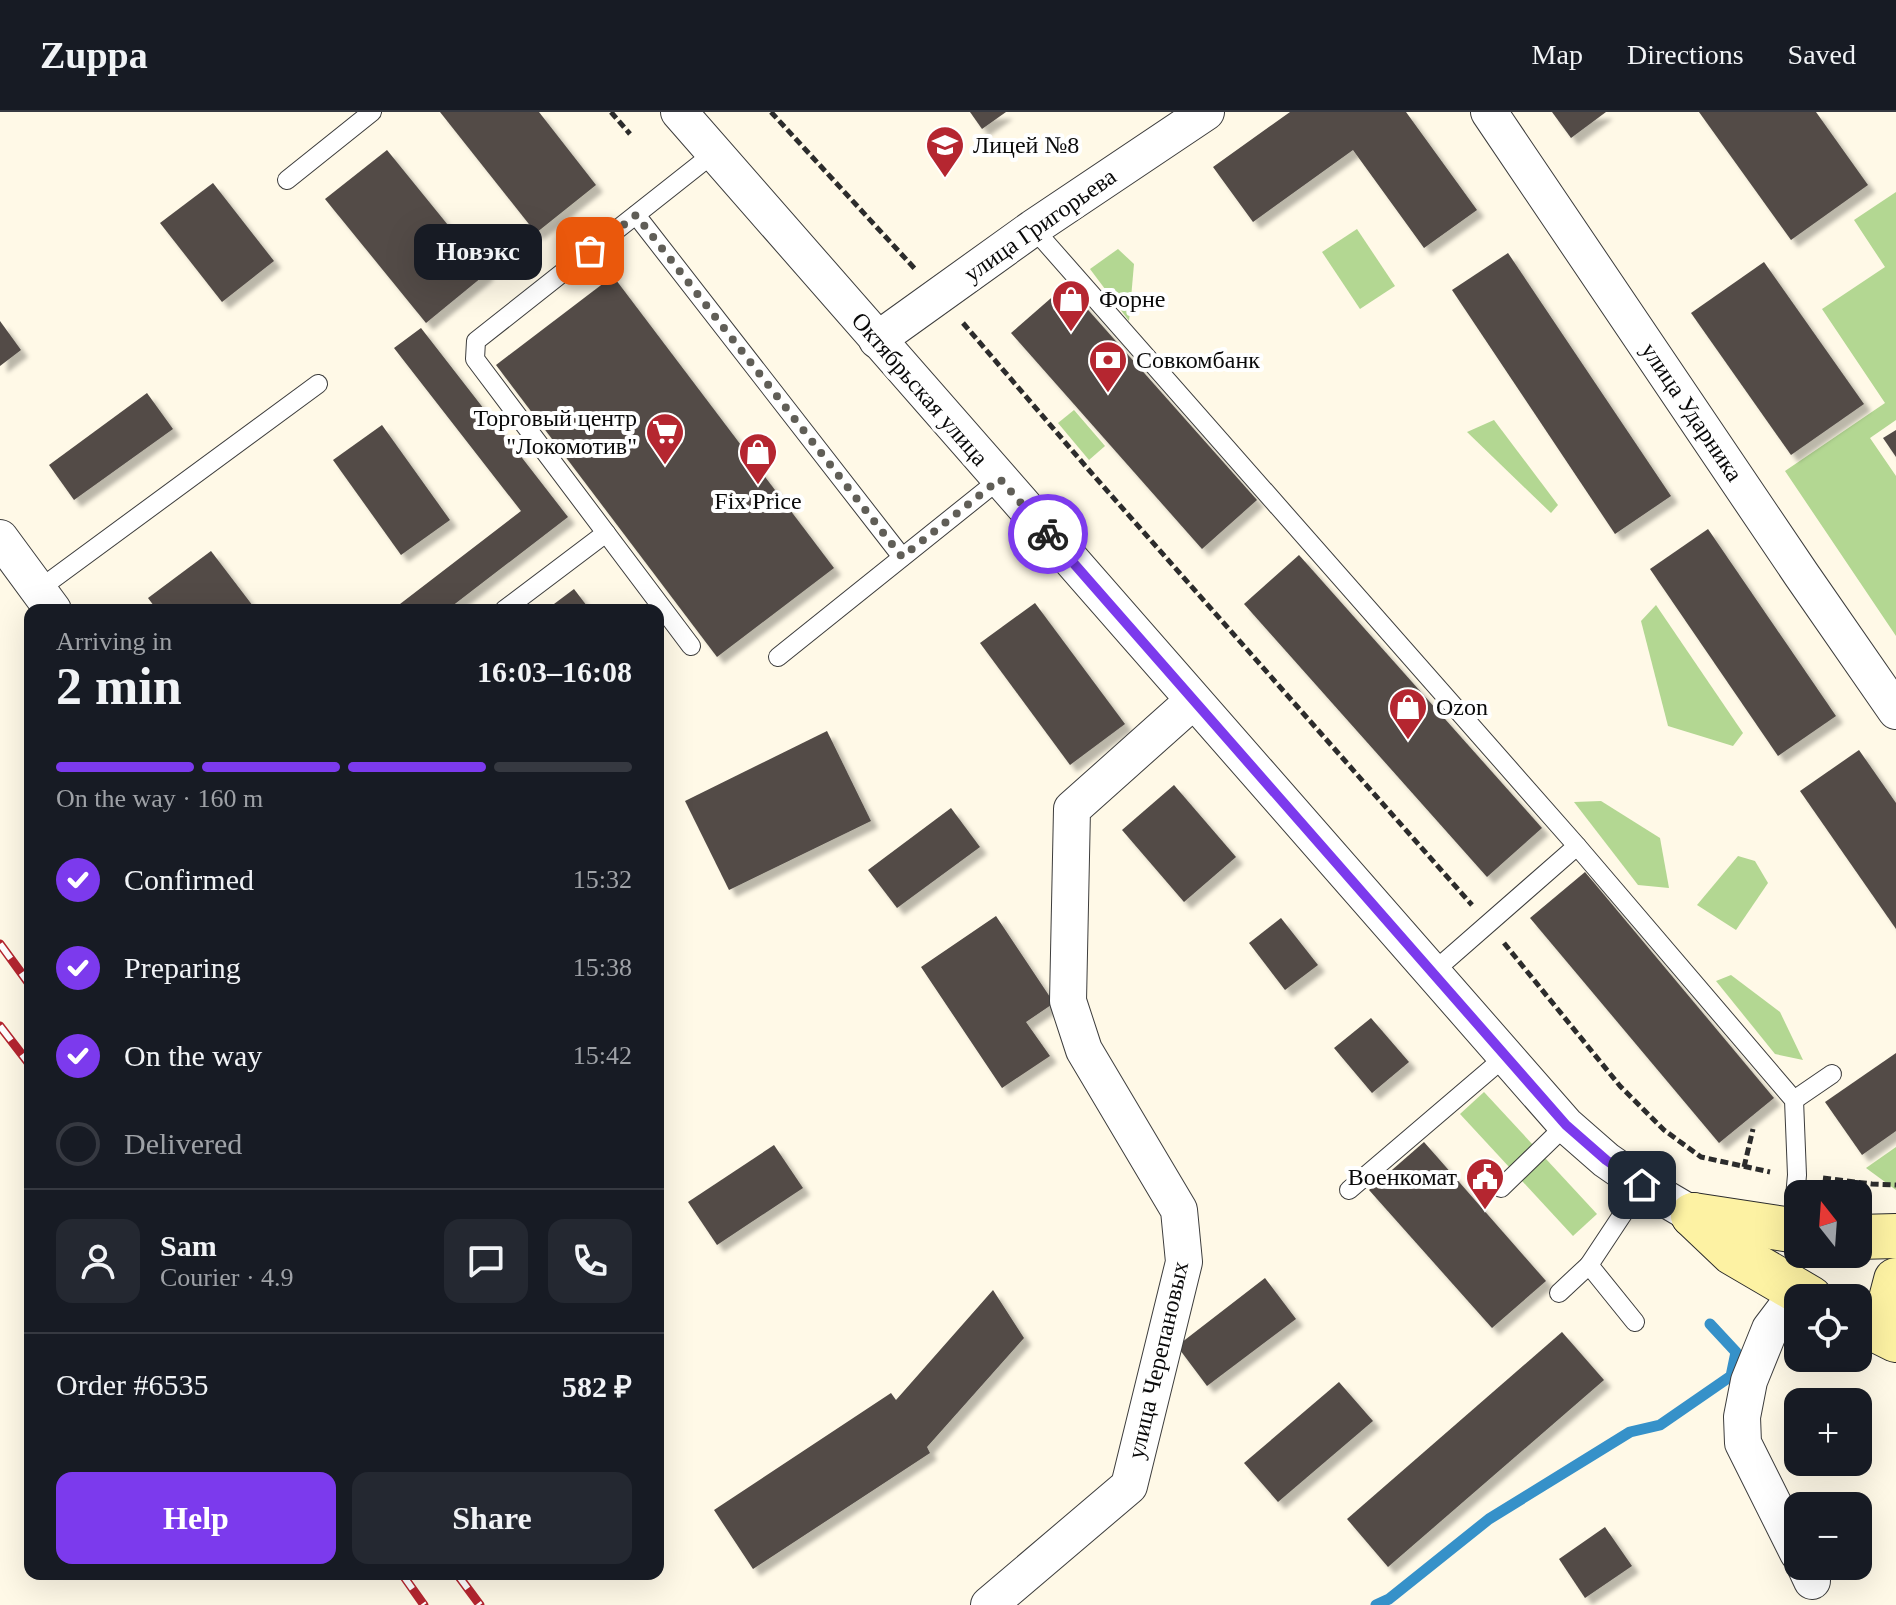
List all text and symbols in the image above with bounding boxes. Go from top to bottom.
text: Zuppa [40,34,148,76]
text: Map [1532,39,1583,70]
text: Directions [1627,39,1744,70]
text: Saved [1788,39,1856,70]
school or university icon: Лицей №8 [924,124,966,179]
place label: Лицей №8 [973,132,1079,158]
street label: улица Григорьева [959,163,1121,287]
pin [556,217,624,285]
callout: Новэкс [414,223,542,279]
icon: bag [568,229,612,273]
text: Новэкс [436,237,520,266]
shop icon: Форне [1050,278,1092,333]
place label: Форне [1099,286,1165,312]
street label: Октябрьская улица [847,307,994,471]
street label: улица Ударника [1636,338,1748,486]
bank icon: Совкомбанк [1087,339,1129,394]
place label: Совкомбанк [1136,347,1260,373]
place label: Торговый центр "Локомотив" [473,405,637,459]
supermarket icon: Торговый центр "Локомотив" [644,411,686,466]
shop icon: Fix Price [737,431,779,486]
place label: Fix Price [714,488,802,514]
courier [1008,494,1088,574]
icon: bike [1026,512,1070,556]
text: Arriving in [56,627,172,656]
text: 16:03–16:08 [477,655,632,688]
text: 2 min [56,658,182,715]
shop icon: Ozon [1387,686,1429,741]
place label: Ozon [1436,694,1488,720]
text: On the way · 160 m [56,784,263,813]
icon: check [56,858,100,902]
text: Confirmed [124,863,254,896]
text: 15:32 [573,865,632,894]
icon: check [56,946,100,990]
text: Preparing [124,951,241,984]
text: 15:38 [573,953,632,982]
icon: check [56,1034,100,1078]
text: On the way [124,1039,262,1072]
text: 15:42 [573,1041,632,1070]
text: Delivered [124,1127,242,1160]
pin [1608,1151,1676,1219]
public building icon: Военкомат [1464,1156,1506,1211]
icon: home [1620,1163,1664,1207]
place label: Военкомат [1348,1164,1458,1190]
north arrow [1784,1180,1872,1268]
map controls [1784,1180,1872,1580]
button: person [56,1219,140,1303]
button: chat [444,1219,528,1303]
button: phone [548,1219,632,1303]
text: Sam [160,1229,217,1262]
street label: улица Черепановых [1123,1259,1193,1461]
text: Courier · 4.9 [160,1263,294,1292]
button: locate [1784,1284,1872,1372]
text: Order #6535 [56,1368,208,1401]
text: 582 ₽ [562,1370,632,1403]
button: + [1784,1388,1872,1476]
button: Help [56,1472,336,1564]
button: Share [352,1472,632,1564]
button: − [1784,1492,1872,1580]

